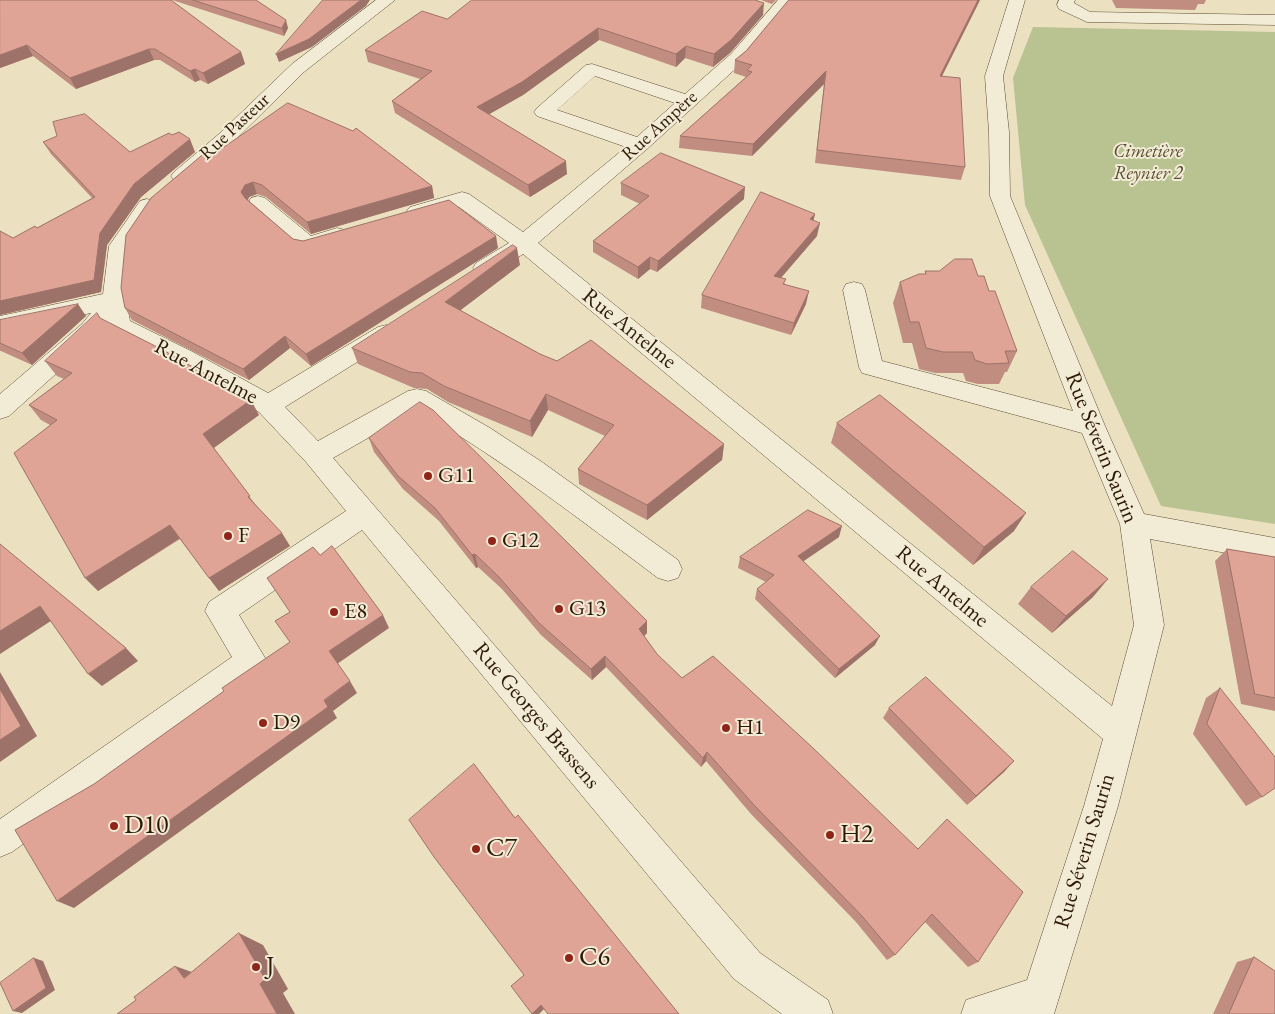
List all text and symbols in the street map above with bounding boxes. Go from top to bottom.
street label: Rue Ampère [618,86,702,166]
street label: Rue Pasteur [195,89,275,165]
park label: Cimetière Reynier 2 [1113,141,1183,185]
street label: Rue Antelme [577,283,681,375]
street label: Rue Antelme [150,334,262,410]
street label: Rue Séverin Saurin [1059,369,1143,527]
place label: G11 [438,463,475,489]
marker: G11 [422,470,434,482]
place label: F [238,523,249,549]
place label: G12 [502,528,539,554]
marker: F [222,530,234,542]
marker: G12 [486,535,498,547]
street label: Rue Antelme [890,540,994,634]
place label: G13 [569,596,606,622]
place label: E8 [344,599,367,625]
marker: G13 [553,603,565,615]
marker: E8 [328,606,340,618]
street label: Rue Georges Brassens [467,637,605,795]
place label: D9 [273,710,300,736]
place label: H1 [736,715,764,741]
marker: D9 [257,717,269,729]
marker: H1 [720,722,732,734]
street label: Rue Séverin Saurin [1049,770,1121,932]
place label: D10 [124,810,169,842]
place label: H2 [840,819,874,851]
marker: D10 [108,820,120,832]
marker: H2 [824,829,836,841]
place label: C7 [486,833,517,865]
marker: C7 [470,843,482,855]
place label: C6 [579,942,610,974]
place label: J [266,951,275,983]
marker: C6 [563,952,575,964]
marker: J [250,961,262,973]

